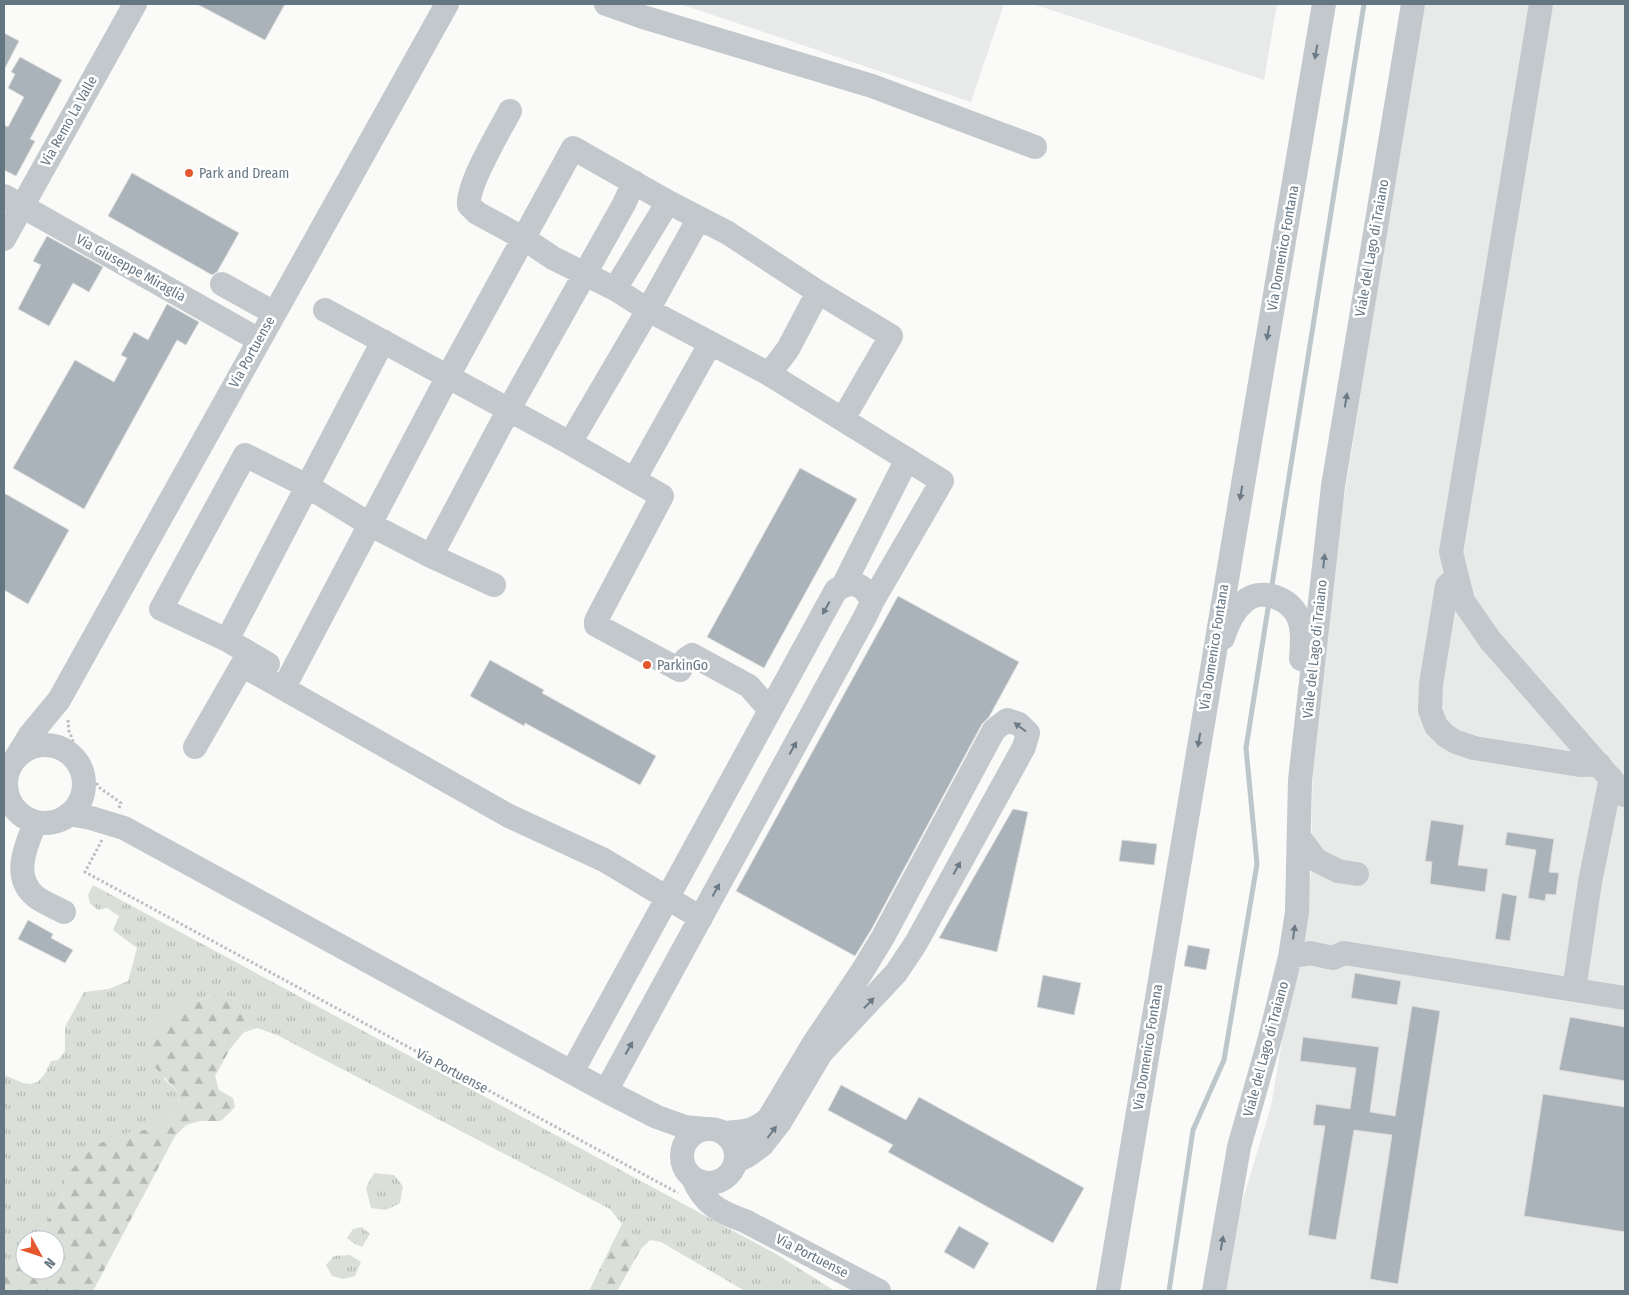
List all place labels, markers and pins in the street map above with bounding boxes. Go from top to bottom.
place label: Park and Dream [199,165,289,182]
marker: Park and Dream [183,167,195,179]
place label: ParkinGo [657,657,708,674]
marker: ParkinGo [641,659,653,671]

